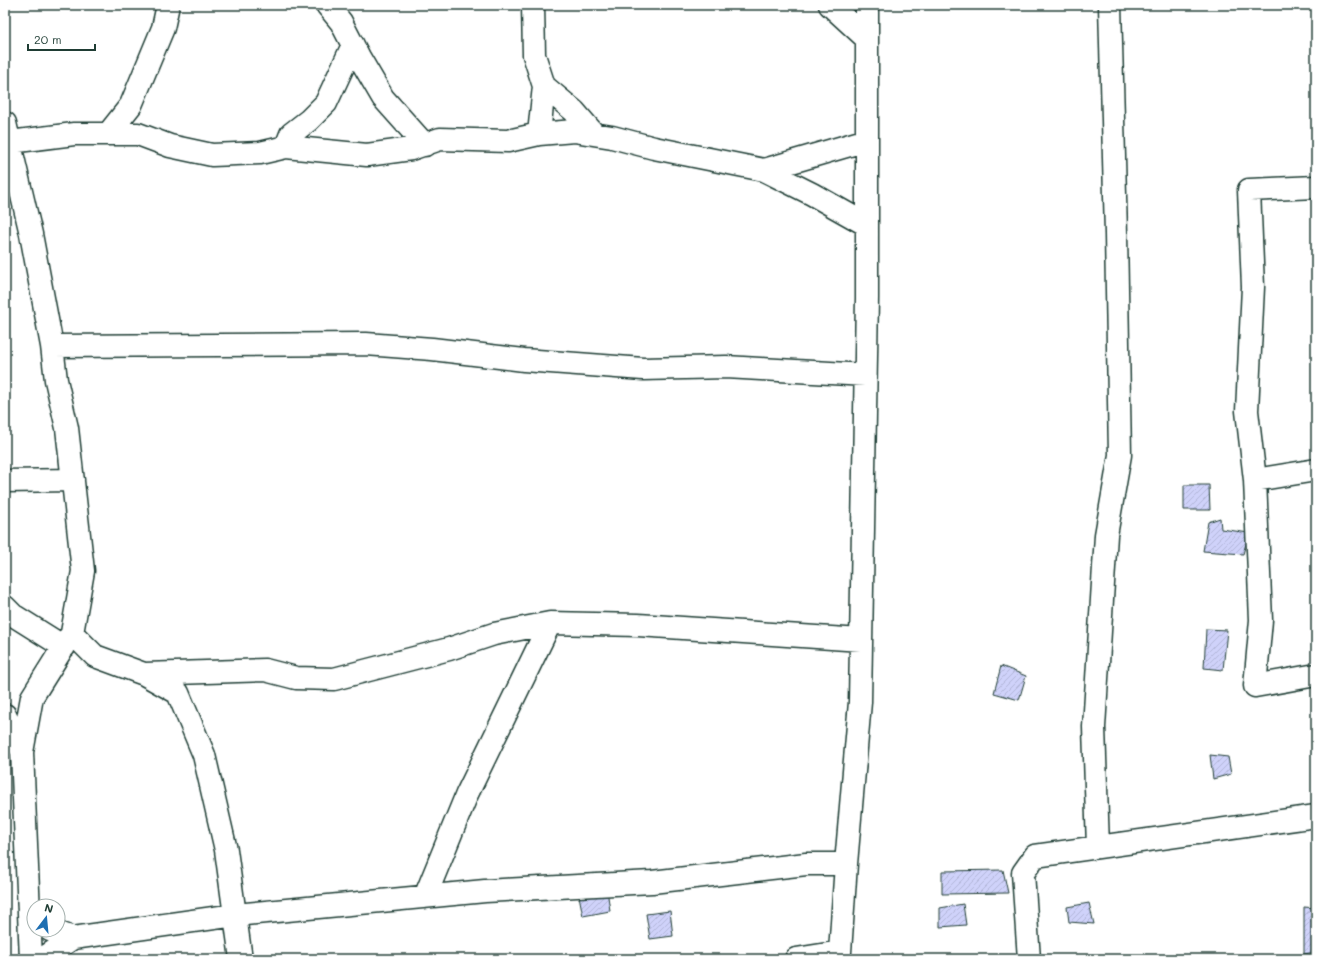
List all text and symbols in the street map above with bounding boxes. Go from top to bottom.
scale bar [28,26,95,52]
text: 20 m [34,31,62,47]
north arrow [26,898,66,938]
text: N [43,900,55,916]

